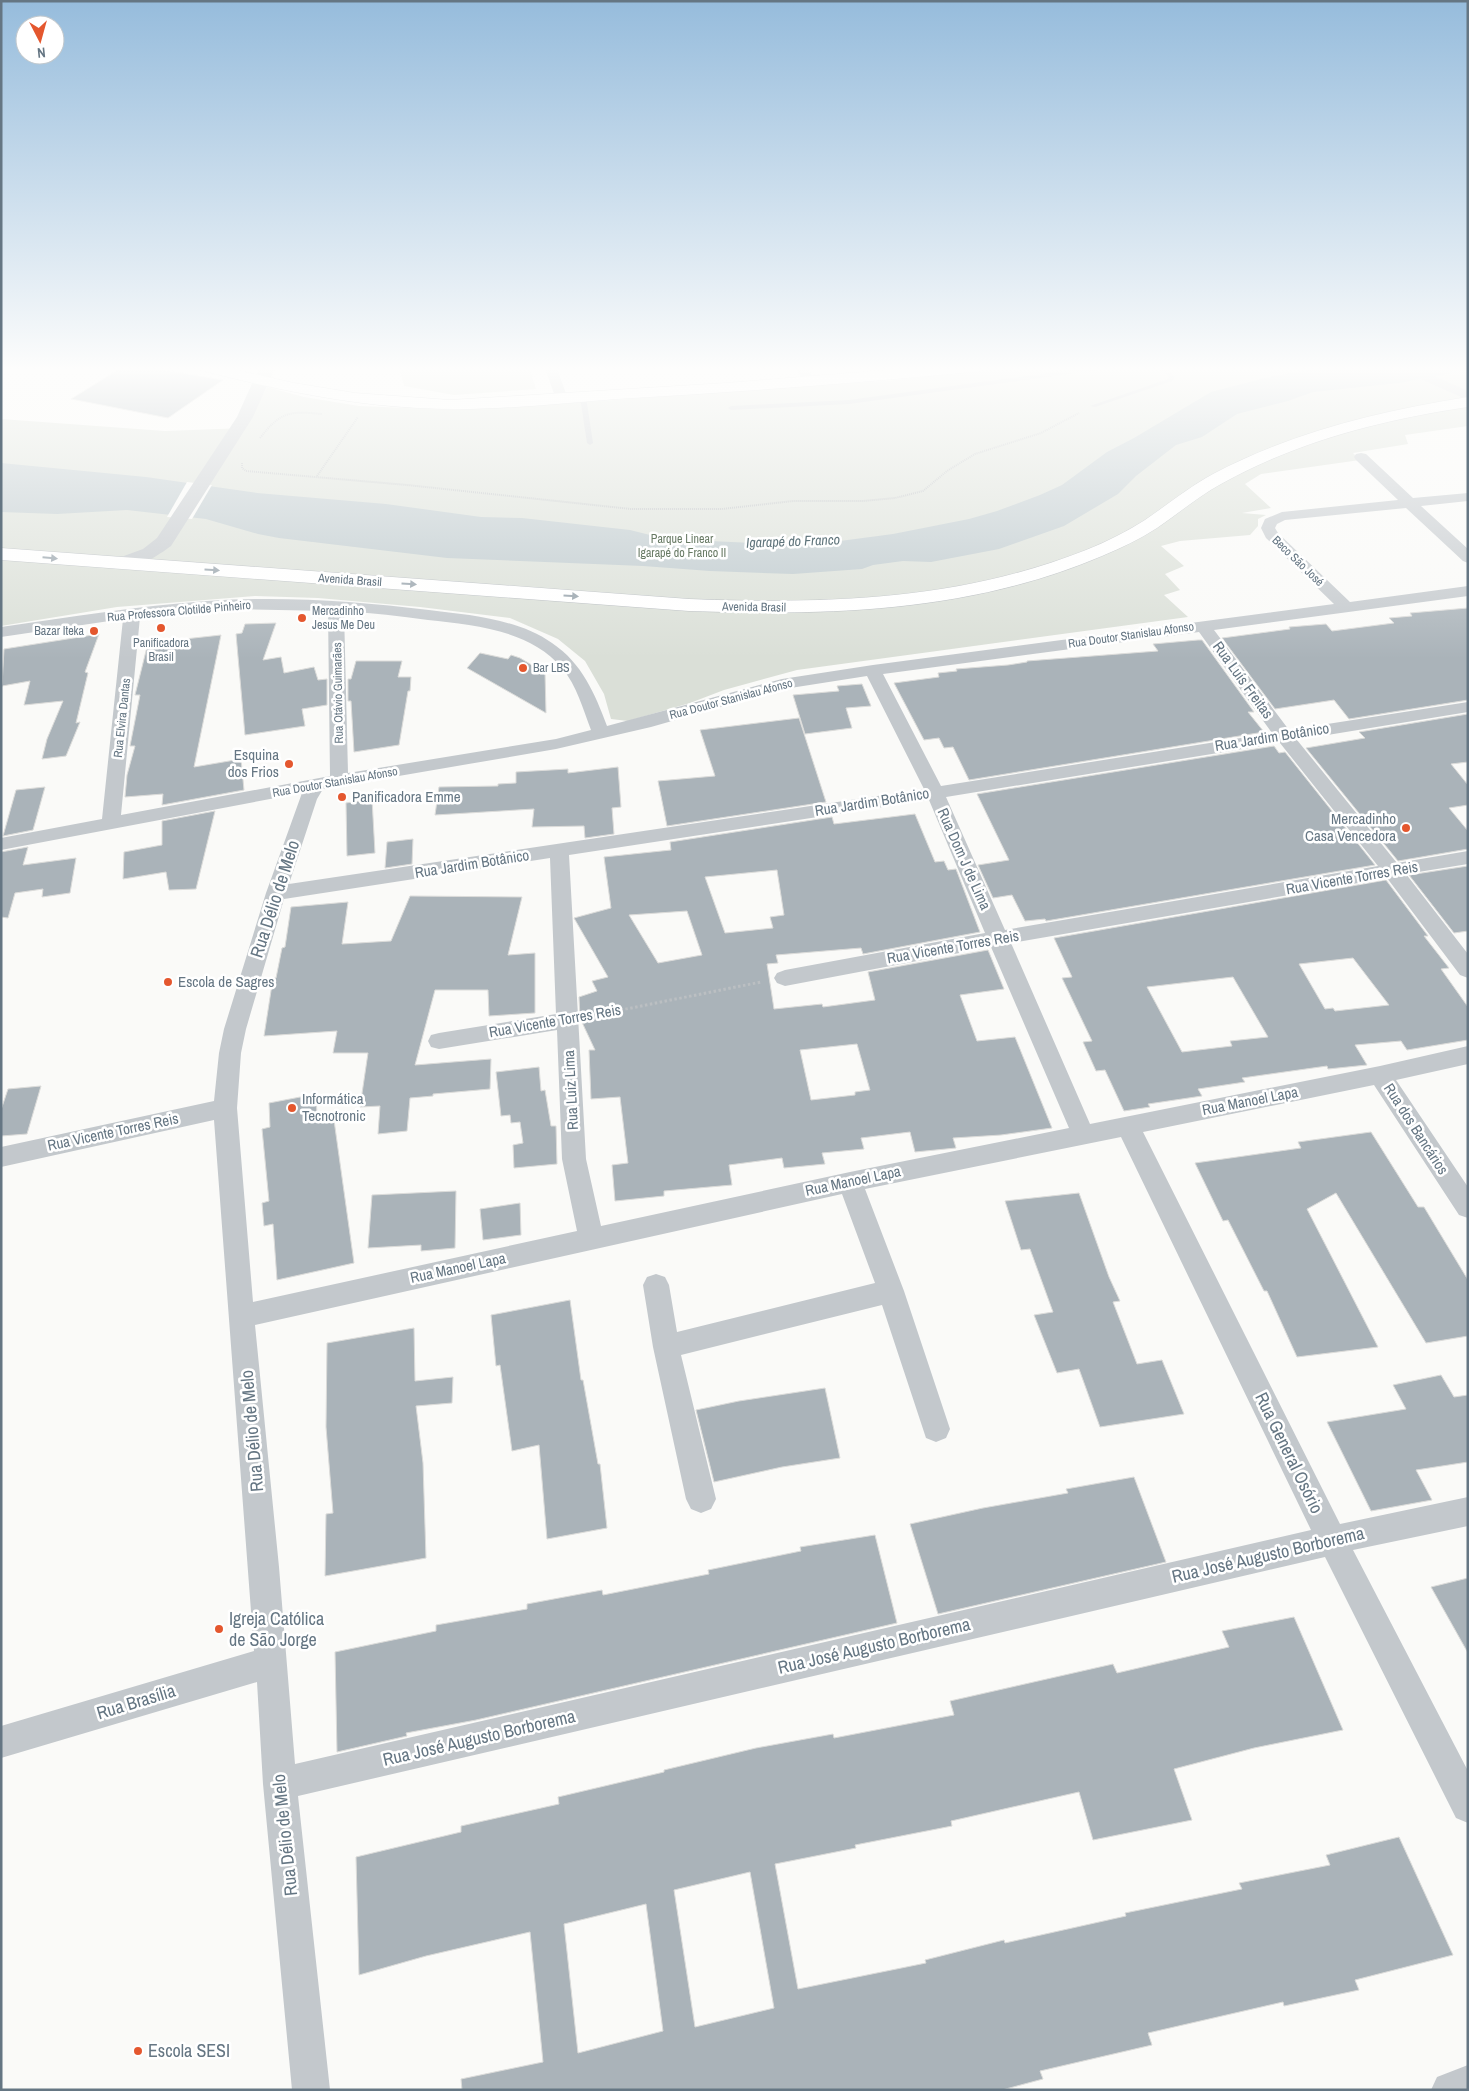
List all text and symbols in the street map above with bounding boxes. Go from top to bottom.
north arrow [15,15,65,65]
text: N [36,44,46,62]
water label: Igarapé do Franco [746,530,840,552]
park label: Parque Linear Igarapé do Franco II [638,531,726,561]
street label: Beco São José [1269,532,1327,590]
one-way arrow [42,554,58,562]
one-way arrow [204,567,220,575]
street label: Avenida Brasil [317,570,382,590]
one-way arrow [401,581,417,589]
one-way arrow [563,593,579,601]
street label: Rua Professora Clotilde Pinheiro [106,597,252,625]
street label: Avenida Brasil [721,598,786,616]
place label: Mercadinho Jesus Me Deu [312,603,375,633]
marker: Mercadinho Jesus Me Deu [296,612,308,624]
street label: Rua Doutor Stanislau Afonso [1067,618,1195,652]
marker: Panificadora Brasil [155,622,167,634]
place label: Bazar Iteka [34,623,85,639]
marker: Bazar Iteka [88,625,100,637]
place label: Panificadora Brasil [133,635,189,665]
street label: Rua Luís Freitas [1208,637,1279,723]
street label: Rua Otávio Guimarães [329,642,347,744]
place label: Bar LBS [533,660,570,676]
marker: Bar LBS [517,662,529,674]
street label: Rua Doutor Stanislau Afonso [668,675,794,723]
street label: Rua Elvira Dantas [110,677,134,759]
street label: Rua Jardim Botânico [1213,717,1331,756]
place label: Esquina dos Frios [228,744,279,782]
marker: Esquina dos Frios [283,758,295,770]
street label: Rua Doutor Stanislau Afonso [271,763,399,801]
street label: Rua Jardim Botânico [813,782,931,821]
place label: Panificadora Emme [352,786,461,807]
marker: Panificadora Emme [336,791,348,803]
street label: Rua Dom J de Lima [933,805,996,913]
place label: Mercadinho Casa Vencedora [1305,808,1396,846]
marker: Mercadinho Casa Vencedora [1400,822,1412,834]
street label: Rua Délio de Melo [244,837,305,961]
street label: Rua Jardim Botânico [413,844,531,883]
street label: Rua Vicente Torres Reis [1284,856,1420,899]
street label: Rua Vicente Torres Reis [885,925,1021,968]
place label: Escola de Sagres [178,971,274,992]
marker: Escola de Sagres [162,976,174,988]
street label: Rua Vicente Torres Reis [487,999,623,1042]
street label: Rua Luiz Lima [558,1049,583,1131]
street label: Rua dos Bancários [1379,1079,1454,1178]
street label: Rua Manoel Lapa [1200,1081,1300,1120]
place label: Informática Tecnotronic [302,1088,366,1126]
marker: Informática Tecnotronic [286,1102,298,1114]
street label: Rua Vicente Torres Reis [45,1107,180,1156]
street label: Rua Manoel Lapa [803,1160,903,1201]
street label: Rua Manoel Lapa [408,1247,508,1288]
street label: Rua Délio de Melo [234,1369,269,1493]
street label: Rua General Osório [1249,1388,1330,1518]
street label: Rua José Augusto Borborema [1169,1520,1367,1589]
place label: Igreja Católica de São Jorge [229,1606,324,1652]
street label: Rua José Augusto Borborema [775,1611,973,1680]
marker: Igreja Católica de São Jorge [213,1623,225,1635]
street label: Rua Brasília [93,1678,178,1725]
street label: Rua José Augusto Borborema [380,1703,578,1772]
street label: Rua Délio de Melo [266,1773,303,1897]
place label: Escola SESI [148,2038,230,2063]
marker: Escola SESI [132,2045,144,2057]

